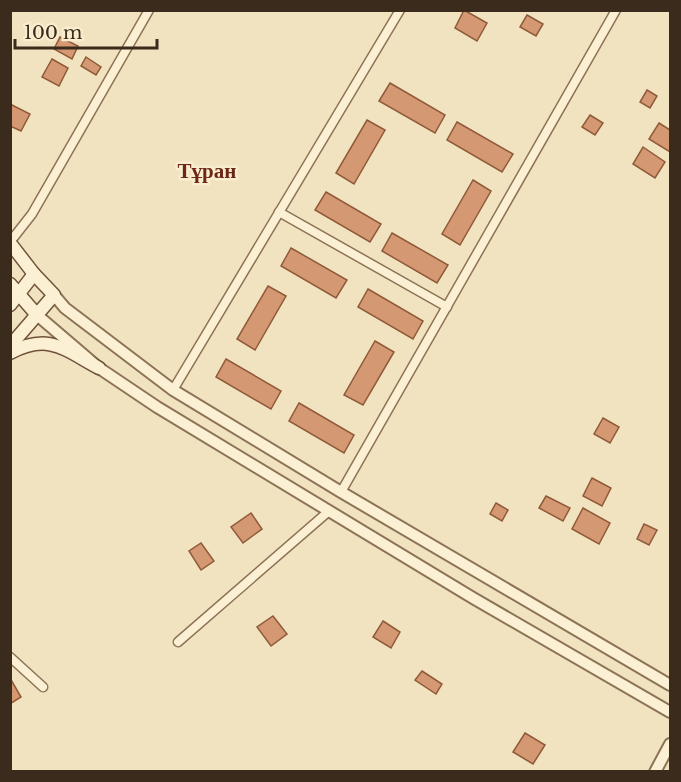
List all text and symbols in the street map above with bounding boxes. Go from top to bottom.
scale bar [15,12,158,50]
text: 100 m [24,22,82,44]
district label: Тұран [178,158,236,184]

